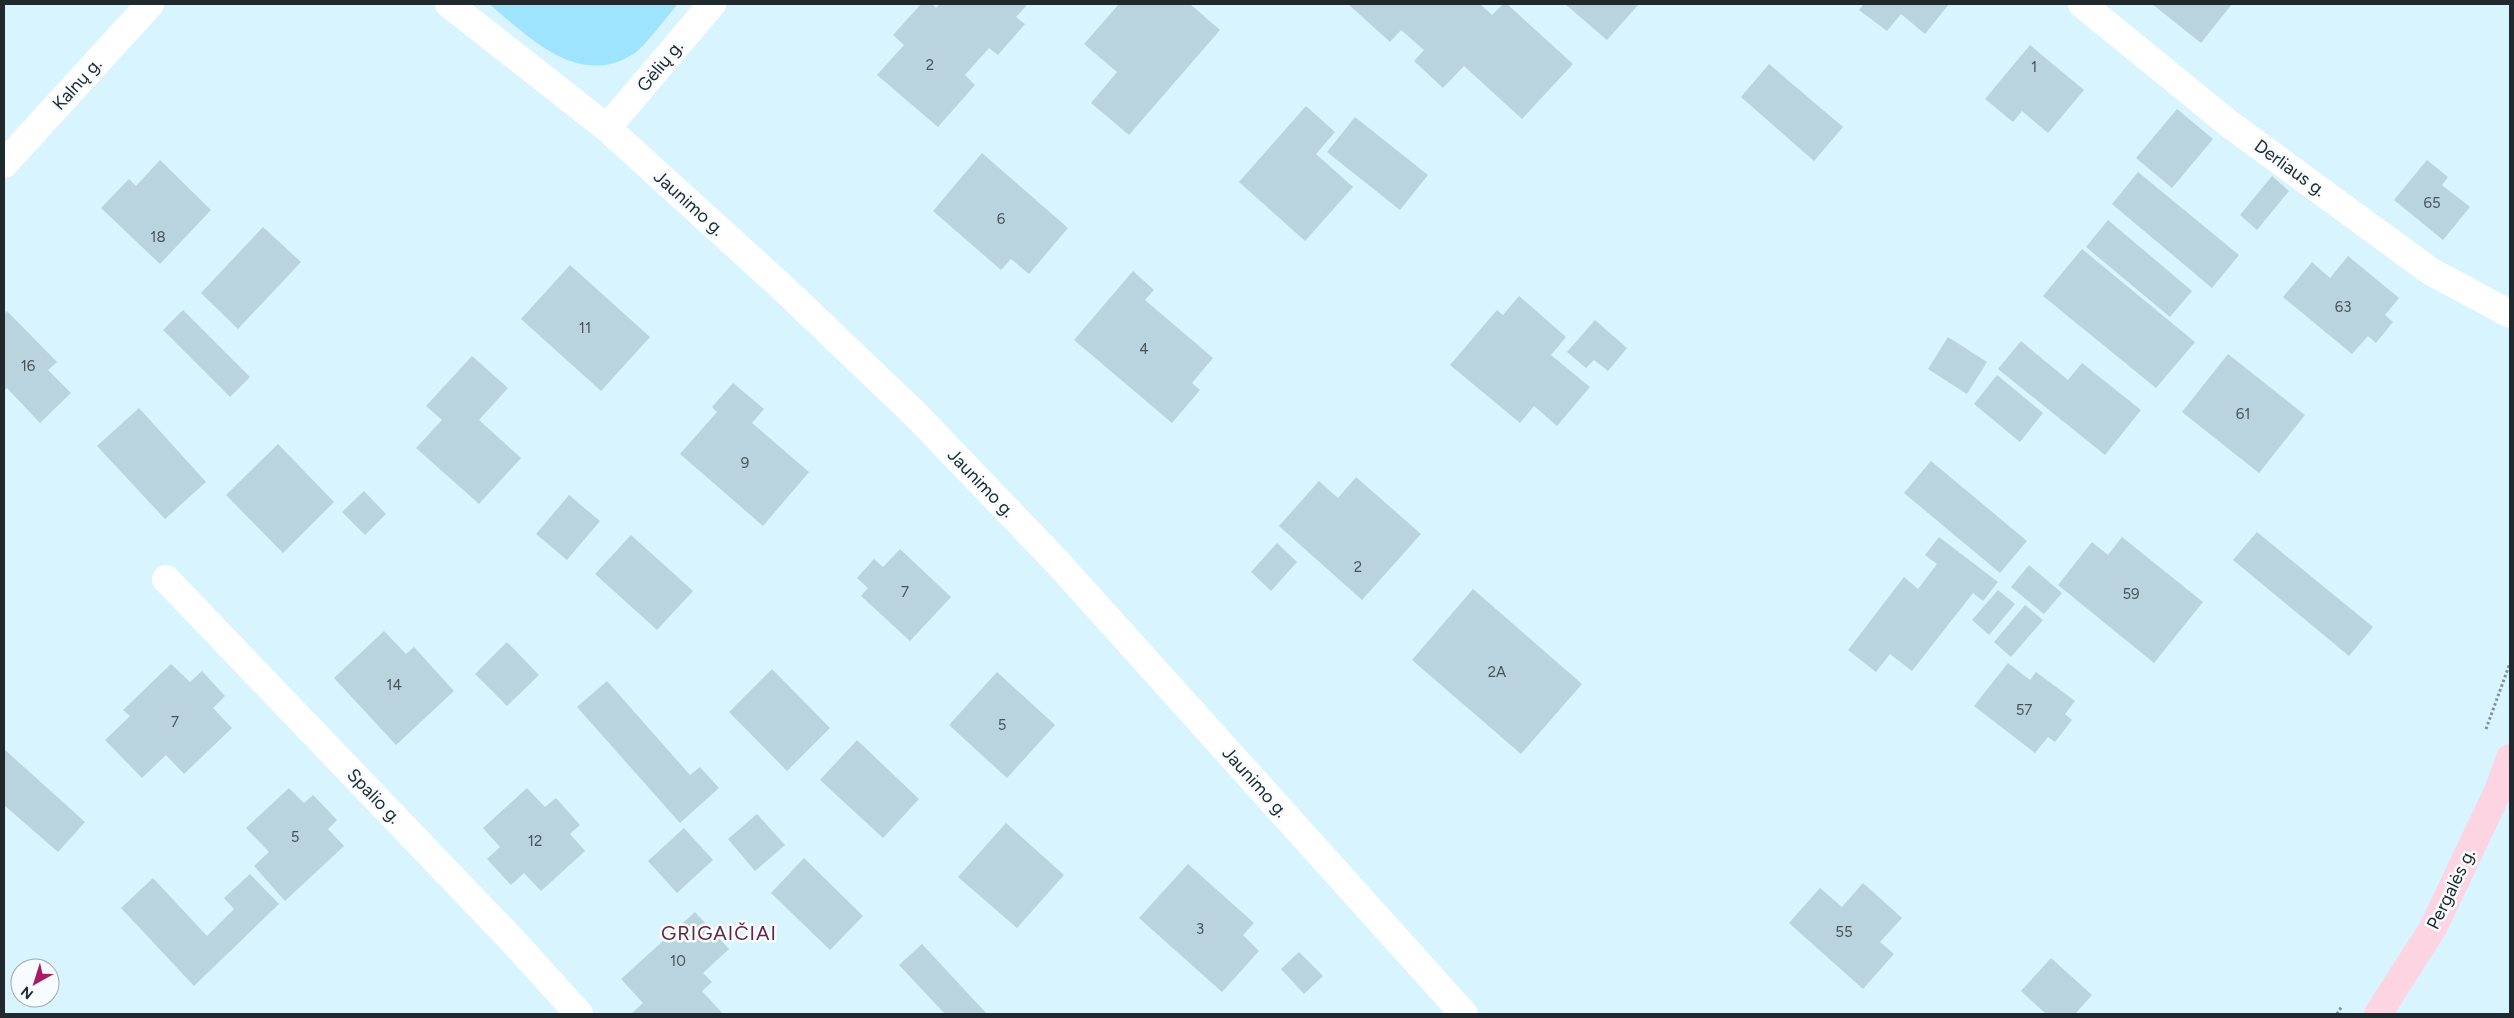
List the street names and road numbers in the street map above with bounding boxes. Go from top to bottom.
street label: Gėlių g. [632,36,688,96]
street label: Kalnų g. [48,53,106,115]
street label: Derliaus g. [2250,135,2330,201]
street label: Jaunimo g. [649,166,729,240]
street label: Jaunimo g. [943,444,1019,522]
street label: Jaunimo g. [1218,742,1292,822]
street label: Spalio g. [342,764,406,828]
street label: Pergalės g. [2422,845,2480,933]

